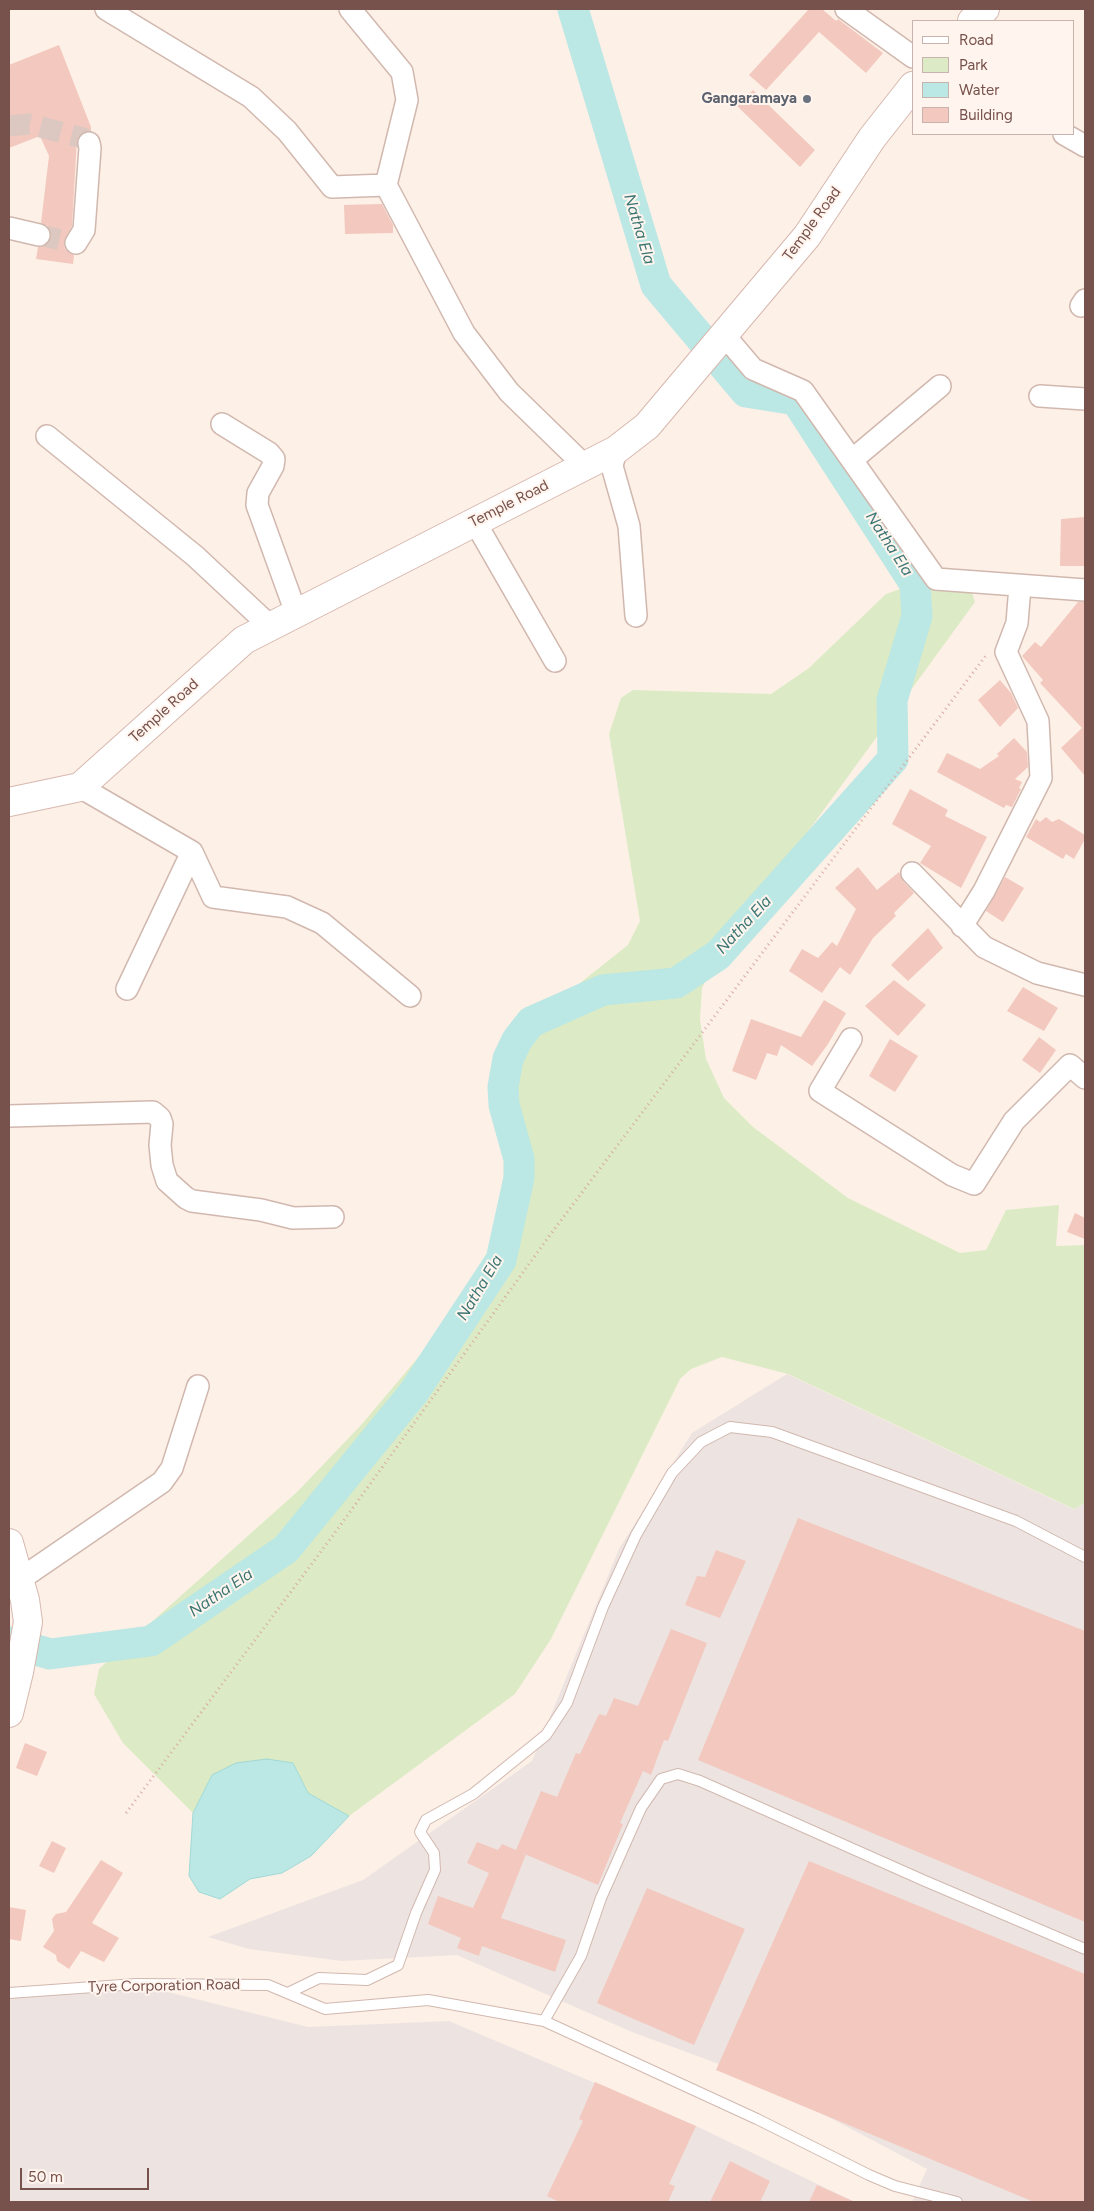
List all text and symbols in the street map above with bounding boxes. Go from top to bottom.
legend [912,20,1074,135]
text: Road [959,31,994,49]
text: Park [959,56,988,74]
text: Water [959,81,999,99]
place label: Gangaramaya [701,90,797,108]
marker: Gangaramaya [801,93,813,105]
text: Building [959,106,1013,124]
street label: Temple Road [779,184,845,264]
water label: Natha Ela [619,191,659,267]
street label: Temple Road [466,476,552,532]
water label: Natha Ela [861,508,917,580]
street label: Temple Road [126,675,202,747]
water label: Natha Ela [712,892,776,958]
water label: Natha Ela [453,1252,507,1324]
water label: Natha Ela [186,1565,256,1621]
street label: Tyre Corporation Road [88,1976,240,1996]
scale bar [22,2158,151,2190]
text: 50 m [28,2168,63,2186]

